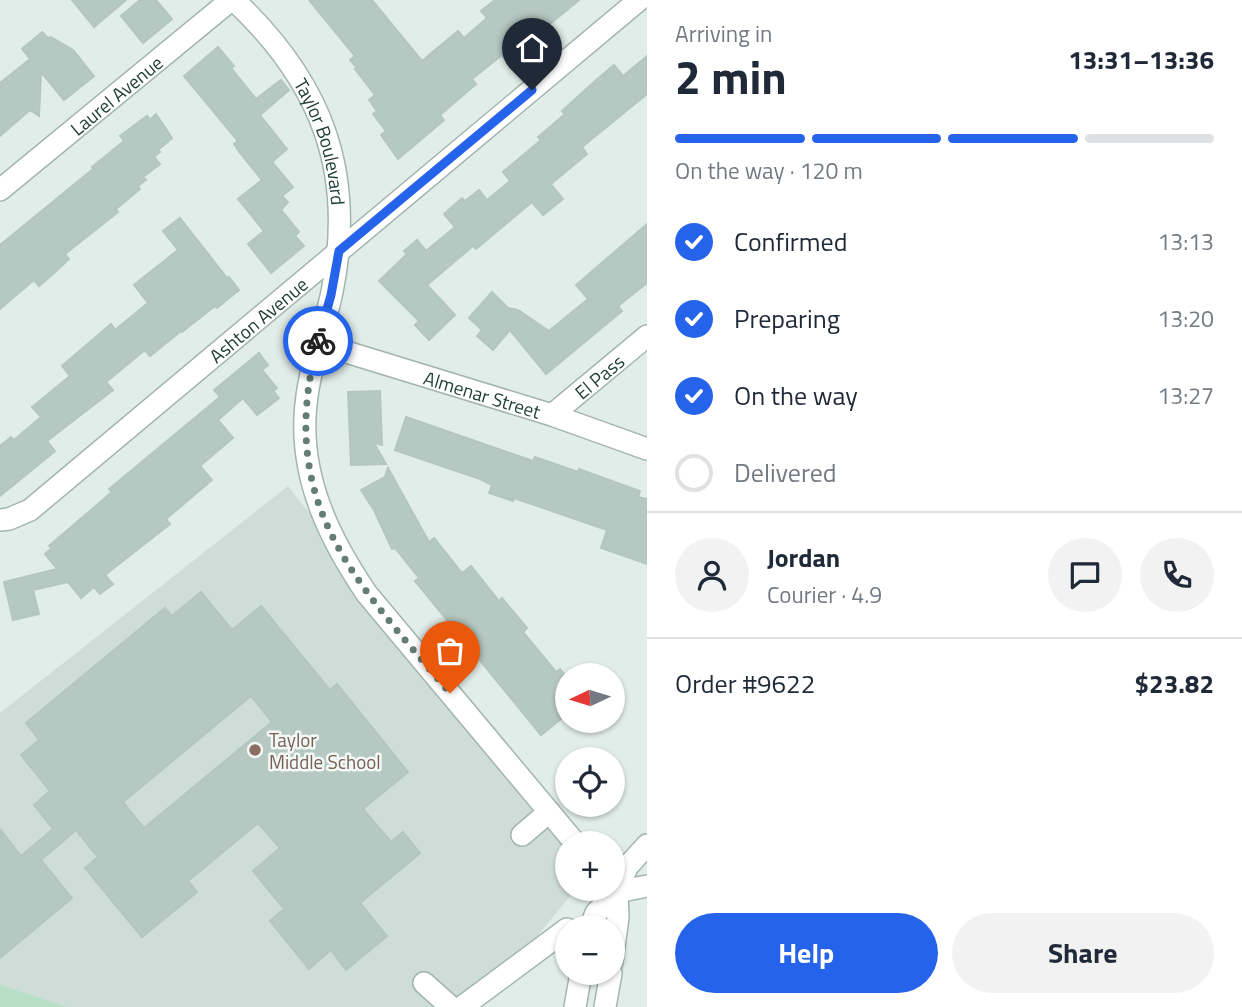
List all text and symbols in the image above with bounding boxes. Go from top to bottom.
text: Arriving in [675,16,772,51]
pin [502,18,562,90]
icon: home [513,29,551,67]
text: 13:31–13:36 [1068,40,1214,79]
text: 2 min [675,42,787,112]
street label: Laurel Avenue [63,48,169,142]
street label: Taylor Boulevard [288,72,354,206]
text: On the way · 120 m [675,153,863,188]
text: Confirmed [734,222,848,261]
icon: check [675,223,713,261]
text: 13:13 [1157,224,1214,259]
street label: Ashton Avenue [202,269,313,369]
text: Preparing [734,299,840,338]
icon: check [675,300,713,338]
text: 13:20 [1157,301,1214,336]
courier [283,306,353,376]
icon: bike [299,322,337,360]
street label: El Pass [568,346,630,406]
street label: Almenar Street [420,362,545,425]
text: On the way [734,376,858,415]
icon: check [675,377,713,415]
text: 13:27 [1157,378,1214,413]
text: Delivered [734,453,837,492]
button: person [675,538,749,612]
text: Jordan [767,538,840,577]
button: chat [1048,538,1122,612]
button: phone [1140,538,1214,612]
text: Courier · 4.9 [767,577,882,612]
pin [420,621,480,693]
icon: bag [431,632,469,670]
north arrow [555,663,625,733]
map controls [555,663,625,985]
text: Order #9622 [675,664,815,703]
text: $23.82 [1135,664,1214,703]
place label: Taylor Middle School [269,725,381,776]
marker: Taylor Middle School [247,742,263,758]
button: locate [555,747,625,817]
button: + [555,831,625,901]
button: Help [675,913,938,993]
button: Share [952,913,1214,993]
button: − [555,915,625,985]

